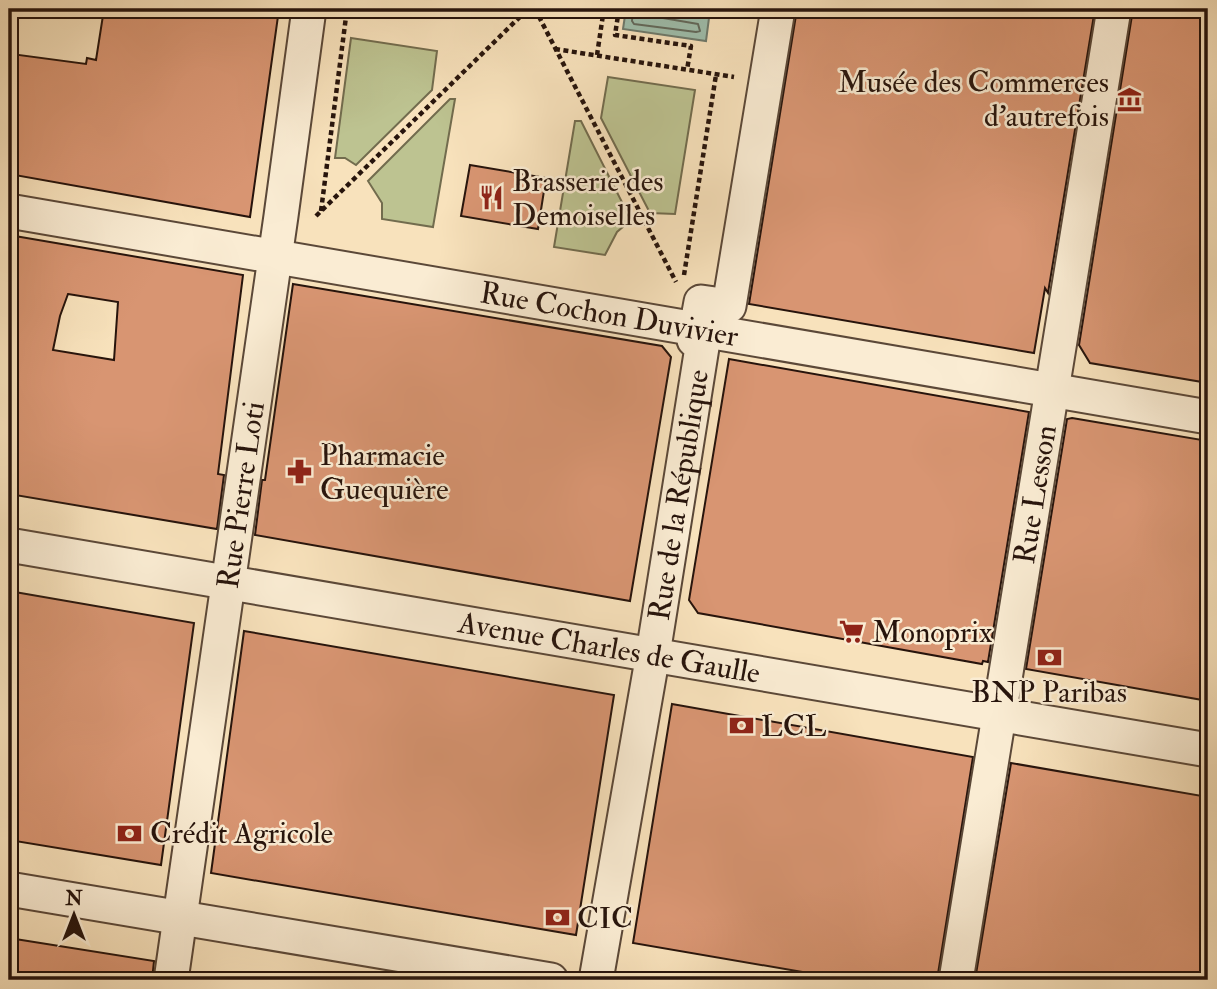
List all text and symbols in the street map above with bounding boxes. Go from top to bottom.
place label: Musée des Commerces d'autrefois [838,64,1109,135]
museum icon: Musée des Commerces d'autrefois [1115,85,1143,113]
place label: Brasserie des Demoiselles [512,163,664,234]
restaurant icon: Brasserie des Demoiselles [478,184,506,212]
street label: Rue Cochon Duvivier [477,274,741,355]
street label: Rue de la République [641,367,717,623]
street label: Rue Pierre Loti [210,399,273,591]
street label: Rue Lesson [1006,422,1065,567]
place label: Pharmacie Guequière [320,437,448,508]
pharmacy icon: Pharmacie Guequière [286,458,314,486]
street label: Avenue Charles de Gaulle [454,604,763,692]
place label: Monoprix [872,614,992,651]
supermarket icon: Monoprix [838,618,866,646]
bank icon: BNP Paribas [1035,643,1063,671]
place label: BNP Paribas [971,674,1127,711]
place label: LCL [761,708,827,745]
bank icon: LCL [727,712,755,740]
place label: Crédit Agricole [150,815,333,852]
bank icon: Crédit Agricole [116,819,144,847]
north arrow [38,880,108,950]
text: N [64,887,83,911]
place label: CIC [577,900,633,937]
bank icon: CIC [543,904,571,932]

